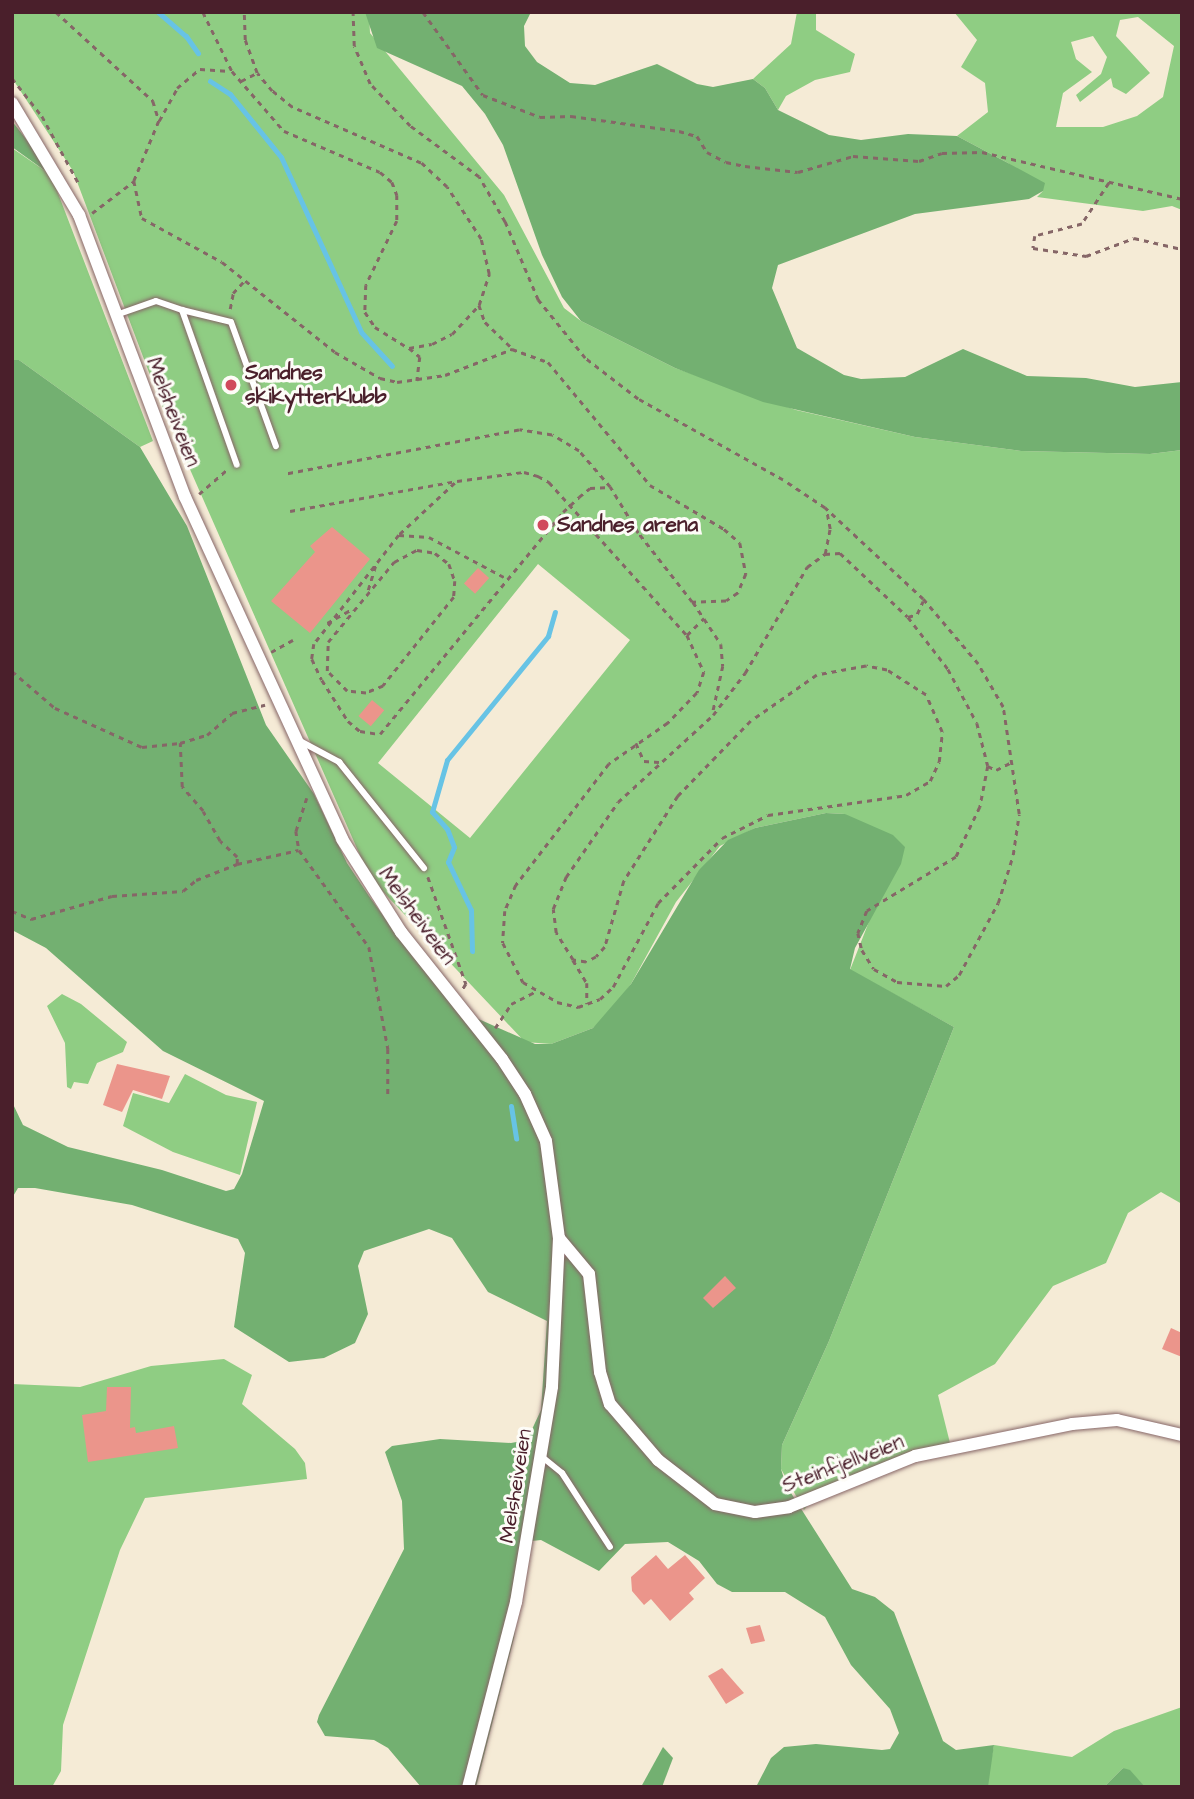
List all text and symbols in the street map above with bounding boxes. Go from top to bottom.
street label: Melsheiveien [141,354,205,470]
place label: Sandnes skikytterklubb [245,360,386,410]
marker: Sandnes skikytterklubb [223,377,239,393]
place label: Sandnes arena [557,512,698,538]
marker: Sandnes arena [535,517,551,533]
street label: Melsheiveien [373,862,461,970]
street label: Melsheiveien [495,1427,537,1545]
street label: Steinfjellveien [779,1429,907,1499]

